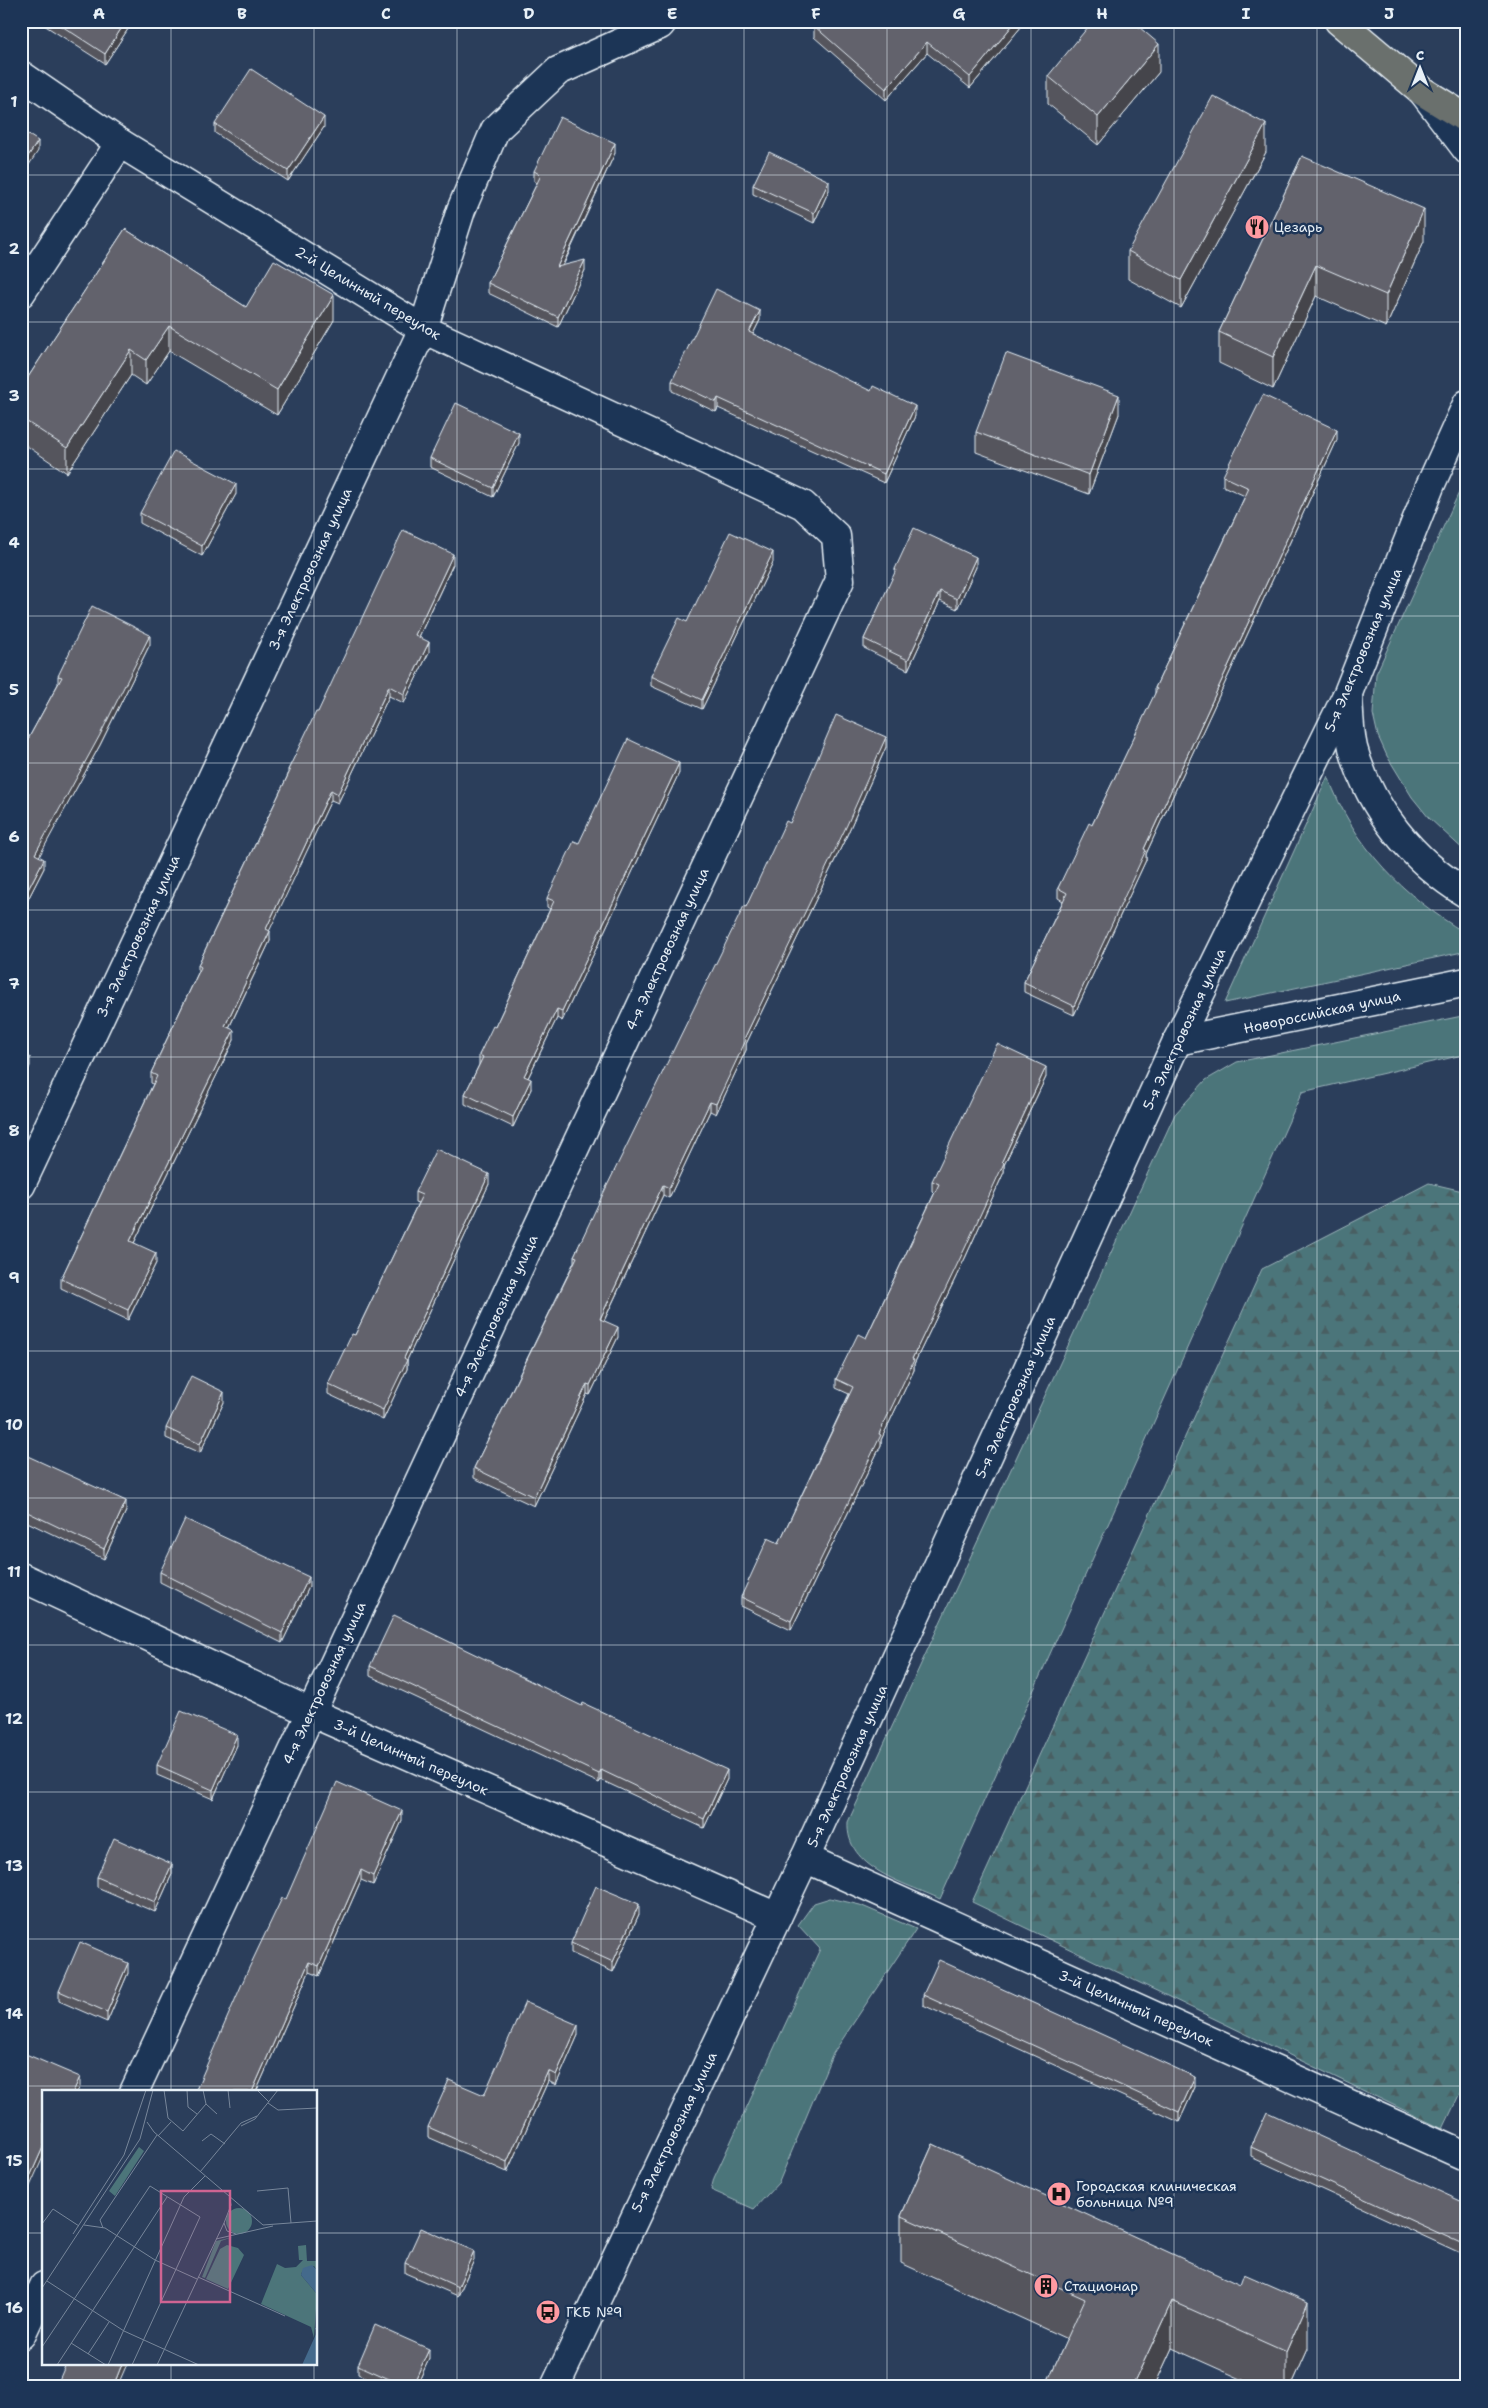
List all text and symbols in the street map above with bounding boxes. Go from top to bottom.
text: A [93,3,105,24]
text: B [237,3,247,24]
text: C [381,3,391,24]
text: D [523,3,535,24]
text: E [667,3,677,24]
text: F [811,3,821,24]
text: G [953,3,966,24]
text: H [1096,3,1108,24]
text: I [1242,3,1251,24]
text: J [1384,3,1394,24]
north arrow [1396,42,1446,92]
text: С [1416,46,1424,64]
text: 1 [10,91,18,112]
restaurant icon: Цезарь [1244,214,1270,240]
place label: Цезарь [1274,218,1322,236]
text: 2 [8,238,20,259]
street label: 2-й Целинный переулок [292,242,445,344]
text: 3 [8,385,20,406]
street label: 3-я Электровозная улица [264,485,356,653]
text: 4 [8,532,20,553]
street label: 5-я Электровозная улица [1320,565,1406,735]
text: 5 [9,679,19,700]
text: 6 [8,826,20,847]
street label: 3-я Электровозная улица [92,852,184,1020]
street label: 4-я Электровозная улица [621,864,713,1033]
street label: 5-я Электровозная улица [1139,945,1230,1113]
text: 7 [8,973,20,994]
street label: Новороссийская улица [1242,987,1402,1037]
text: 8 [8,1120,20,1141]
street label: 4-я Электровозная улица [450,1231,542,1400]
text: 9 [8,1267,20,1288]
street label: 5-я Электровозная улица [971,1313,1059,1481]
text: 10 [5,1414,23,1435]
text: 11 [7,1561,21,1582]
street label: 4-я Электровозная улица [278,1598,370,1767]
street label: 5-я Электровозная улица [803,1682,891,1850]
text: 12 [5,1708,23,1729]
street label: 3-й Целинный переулок [331,1715,492,1800]
text: 13 [5,1855,23,1876]
street label: 3-й Целинный переулок [1056,1966,1217,2051]
text: 14 [5,2003,23,2024]
street label: 5-я Электровозная улица [627,2049,721,2215]
inset map [42,2090,318,2366]
text: 15 [5,2150,23,2171]
place label: Городская клиническая больница №9 [1076,2177,1237,2211]
hospital icon: Городская клиническая больница №9 [1046,2181,1072,2207]
building icon: Стационар [1033,2273,1059,2299]
place label: Стационар [1064,2277,1138,2295]
text: 16 [5,2297,23,2318]
bus stop icon: ГКБ №9 [535,2299,561,2325]
place label: ГКБ №9 [566,2303,623,2321]

